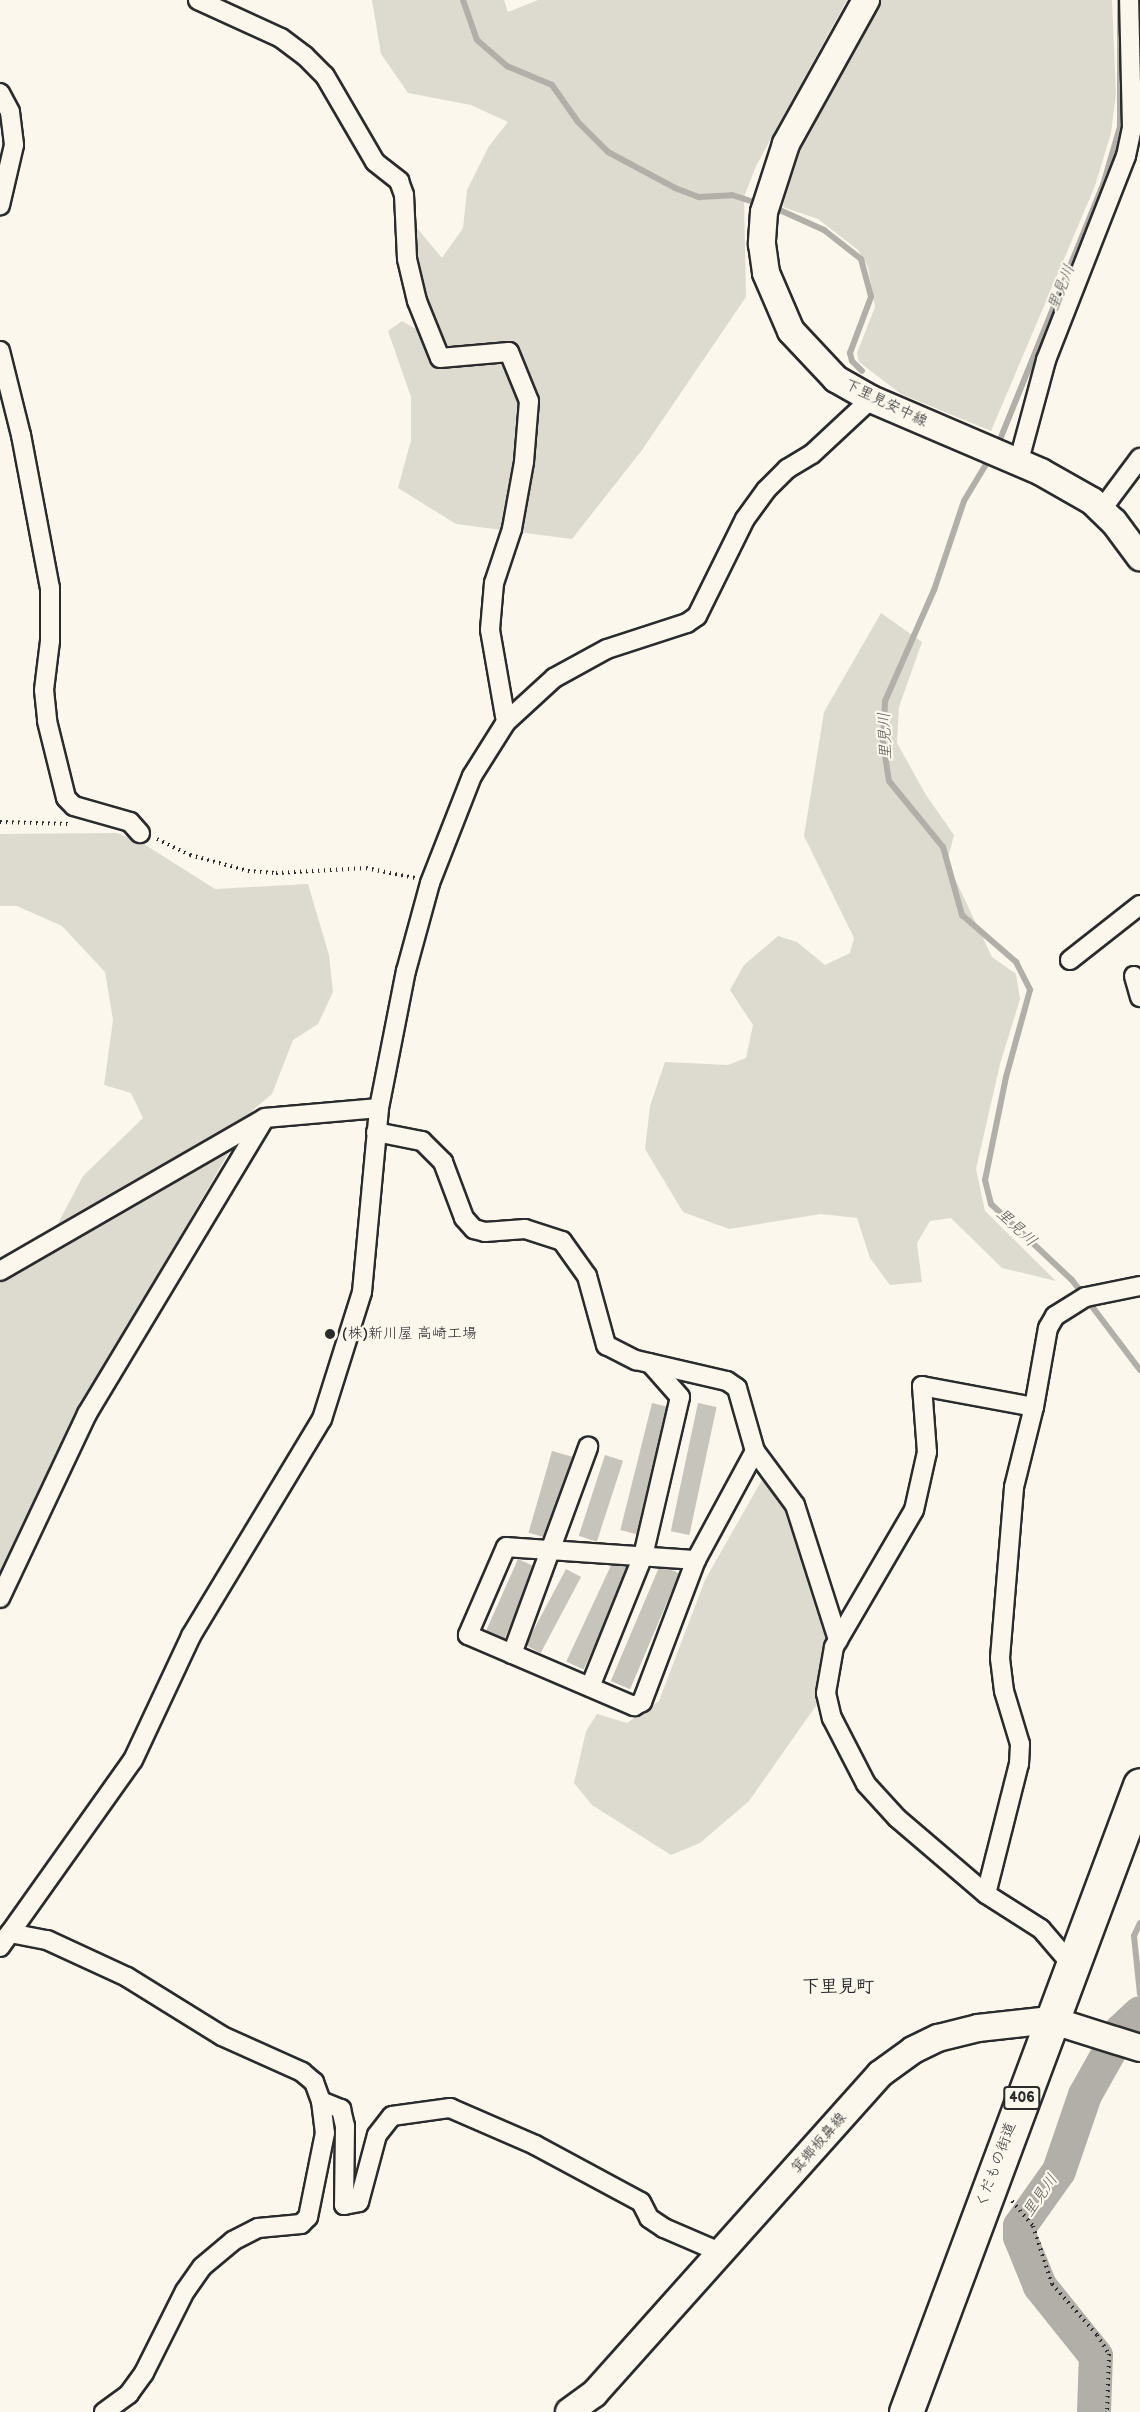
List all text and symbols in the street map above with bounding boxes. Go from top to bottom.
water label: 里見川 [1044,262,1080,314]
street label: 下里見安中線 [842,375,930,431]
water label: 里見川 [876,712,896,760]
water label: 里見川 [992,1205,1040,1251]
place label: (株)新川屋 高崎工場 [342,1325,477,1343]
marker: (株)新川屋 高崎工場 [323,1327,337,1341]
district label: 下里見町 [802,1976,874,1998]
road number: 406 [1002,2087,1042,2109]
street label: 箕郷板鼻線 [788,2109,850,2177]
street label: くだもの街道 [972,2120,1020,2210]
water label: 里見川 [1019,2171,1063,2221]

